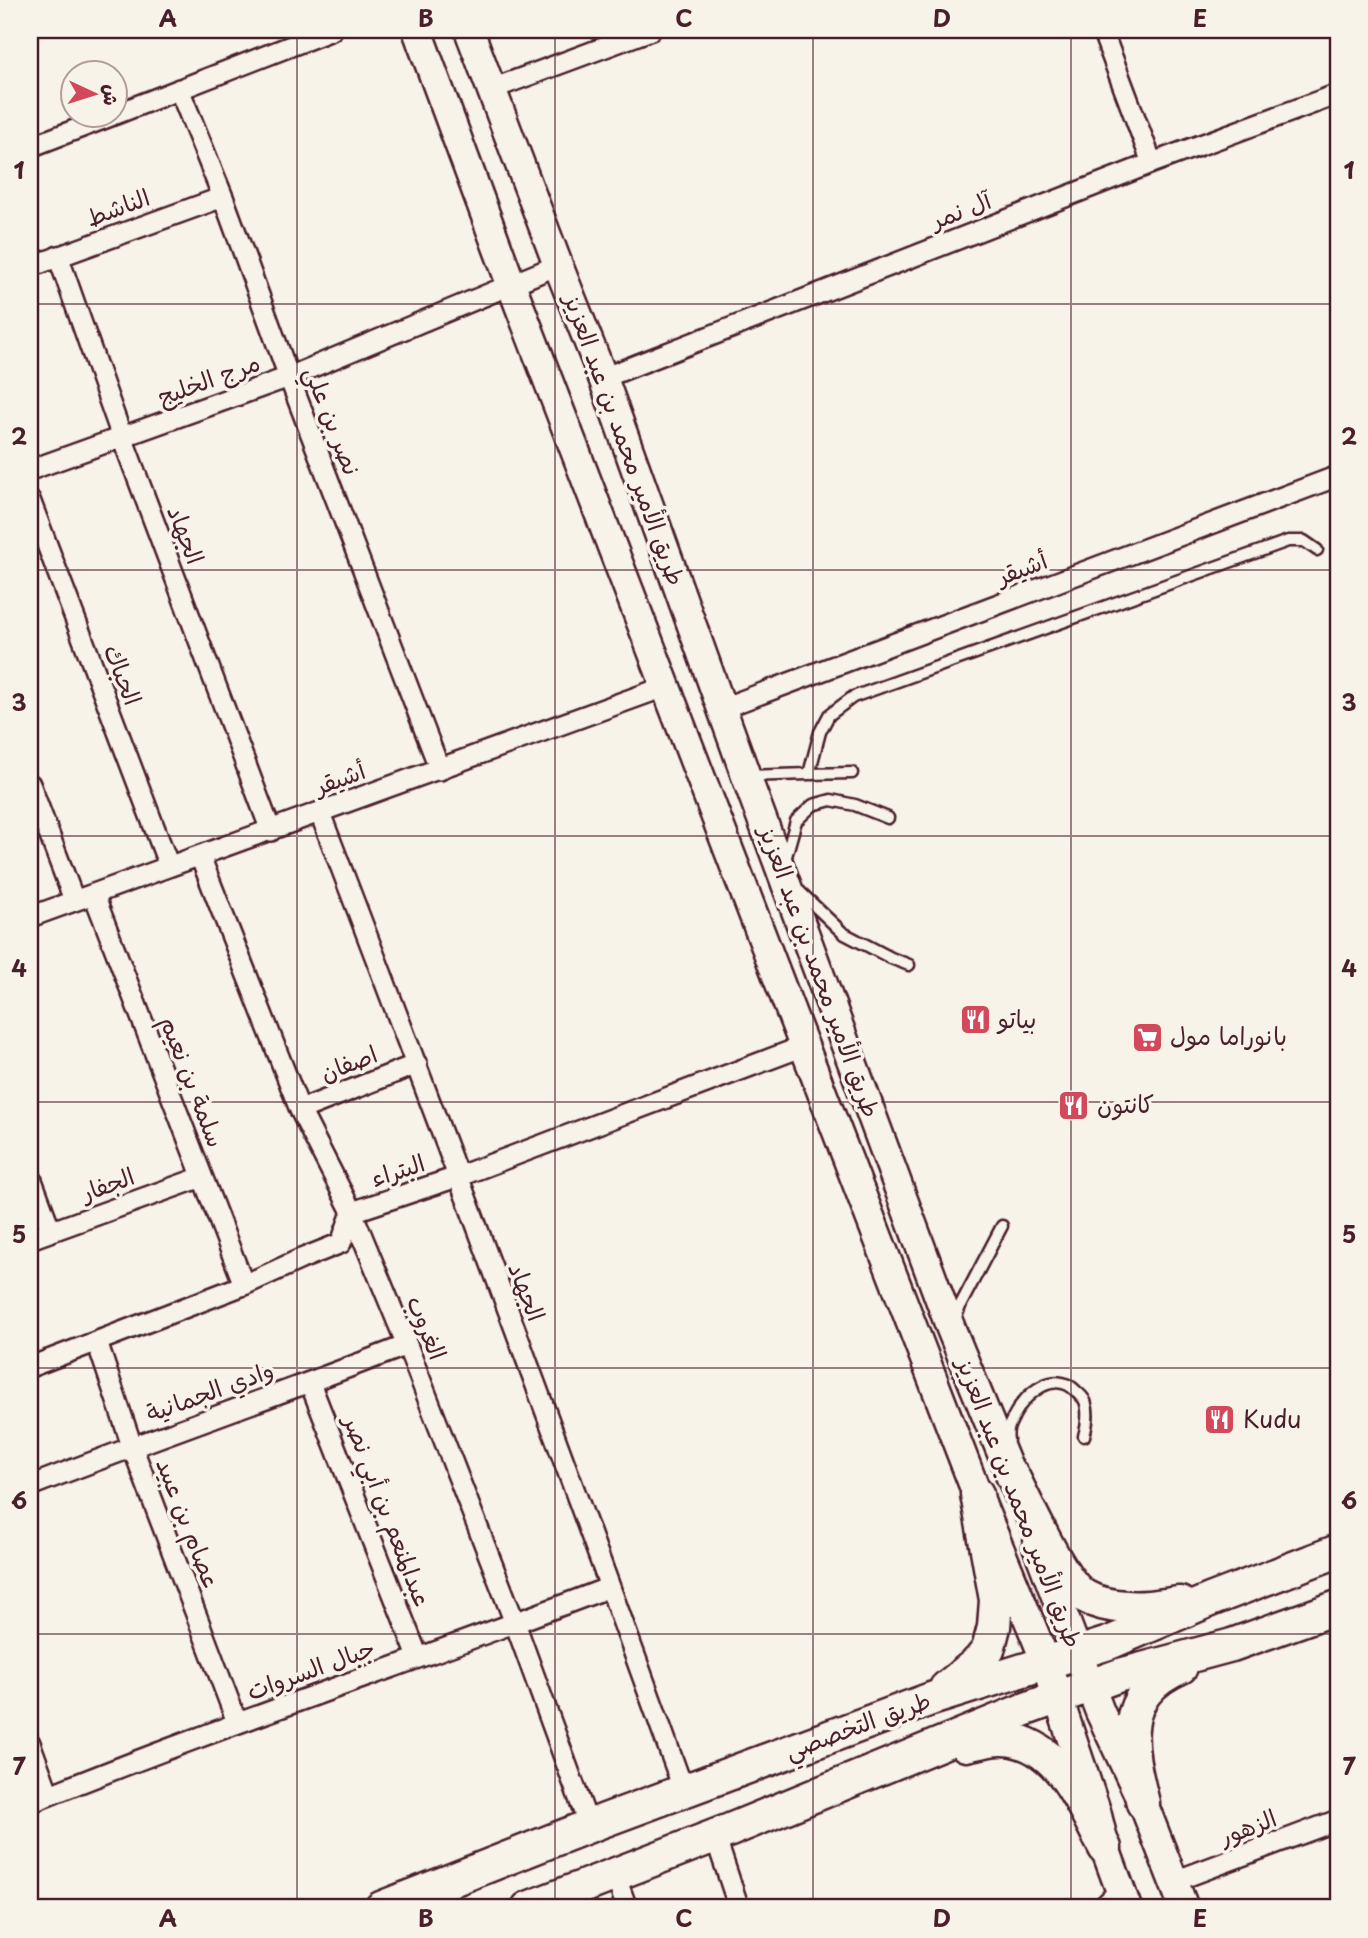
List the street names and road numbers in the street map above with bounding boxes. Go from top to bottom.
street label: الناشط [80,178,154,234]
street label: آل نمر [923,181,997,238]
street label: طريق الأمير محمد بن عبد العزيز [556,287,695,590]
street label: مرج الخليج [152,343,265,413]
street label: نصر بن علي [292,361,371,482]
street label: الجهاد [159,500,214,569]
street label: أشيقر [989,541,1052,594]
street label: الحباك [96,639,152,710]
street label: أشيقر [307,751,370,804]
street label: طريق الأمير محمد بن عبد العزيز [751,819,890,1122]
street label: سلمة بن نعيم [151,1011,235,1153]
street label: اصفان [315,1035,382,1089]
street label: البتراء [366,1143,429,1195]
street label: الجفار [74,1157,139,1210]
street label: الجهاد [500,1257,555,1326]
street label: الغروب [399,1290,457,1365]
street label: وادي الجمانية [140,1350,278,1431]
street label: طريق الأمير محمد بن عبد العزيز [948,1350,1093,1652]
street label: عبدالمنعم بن أبي نصر [330,1408,442,1613]
street label: عصام بن عبيد [146,1452,231,1595]
street label: جبال السروات [241,1628,379,1708]
street label: طريق التخصصي [779,1681,937,1772]
street label: الزهور [1212,1799,1281,1854]

